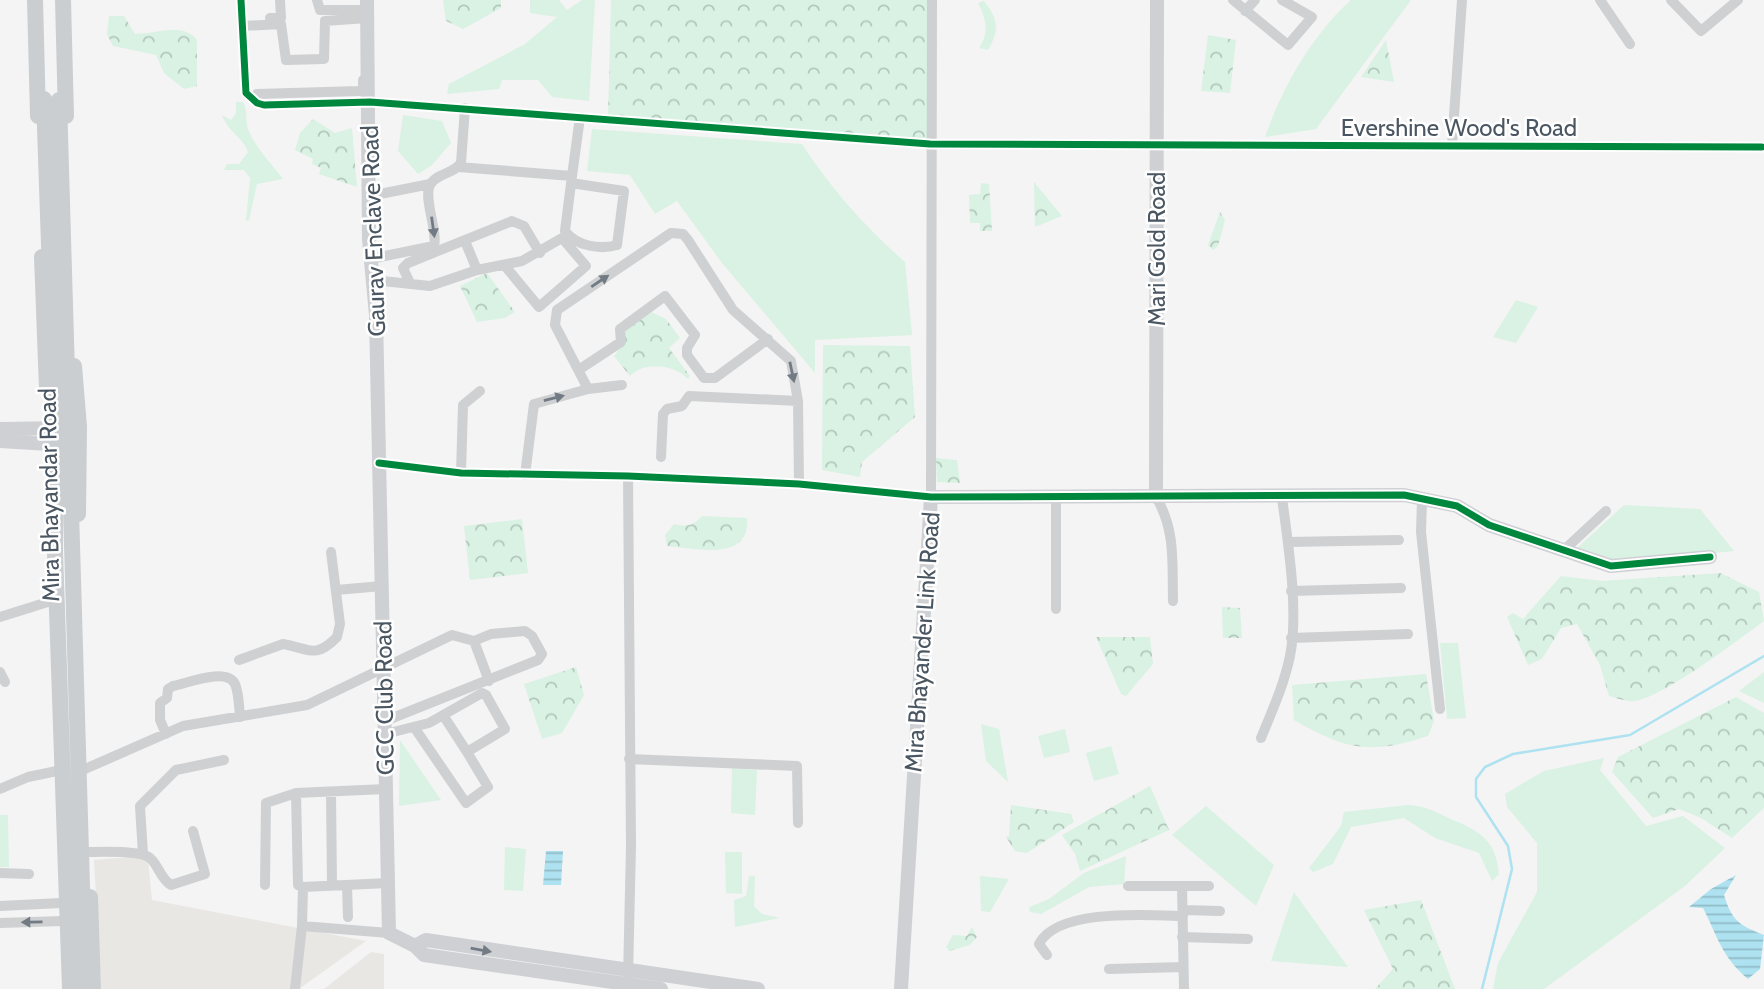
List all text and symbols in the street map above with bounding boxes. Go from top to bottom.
street label: Evershine Wood's Road [1341,113,1577,142]
street label: Gaurav Enclave Road [355,125,391,337]
street label: Mari Gold Road [1142,172,1171,326]
one-way arrow [428,216,439,238]
one-way arrow [590,274,610,287]
one-way arrow [787,361,798,383]
street label: Mira Bhayandar Road [33,388,65,602]
one-way arrow [543,392,565,403]
street label: Mira Bhayander Link Road [898,511,946,773]
street label: GCC Club Road [368,620,400,776]
one-way arrow [20,916,42,928]
one-way arrow [470,945,492,956]

